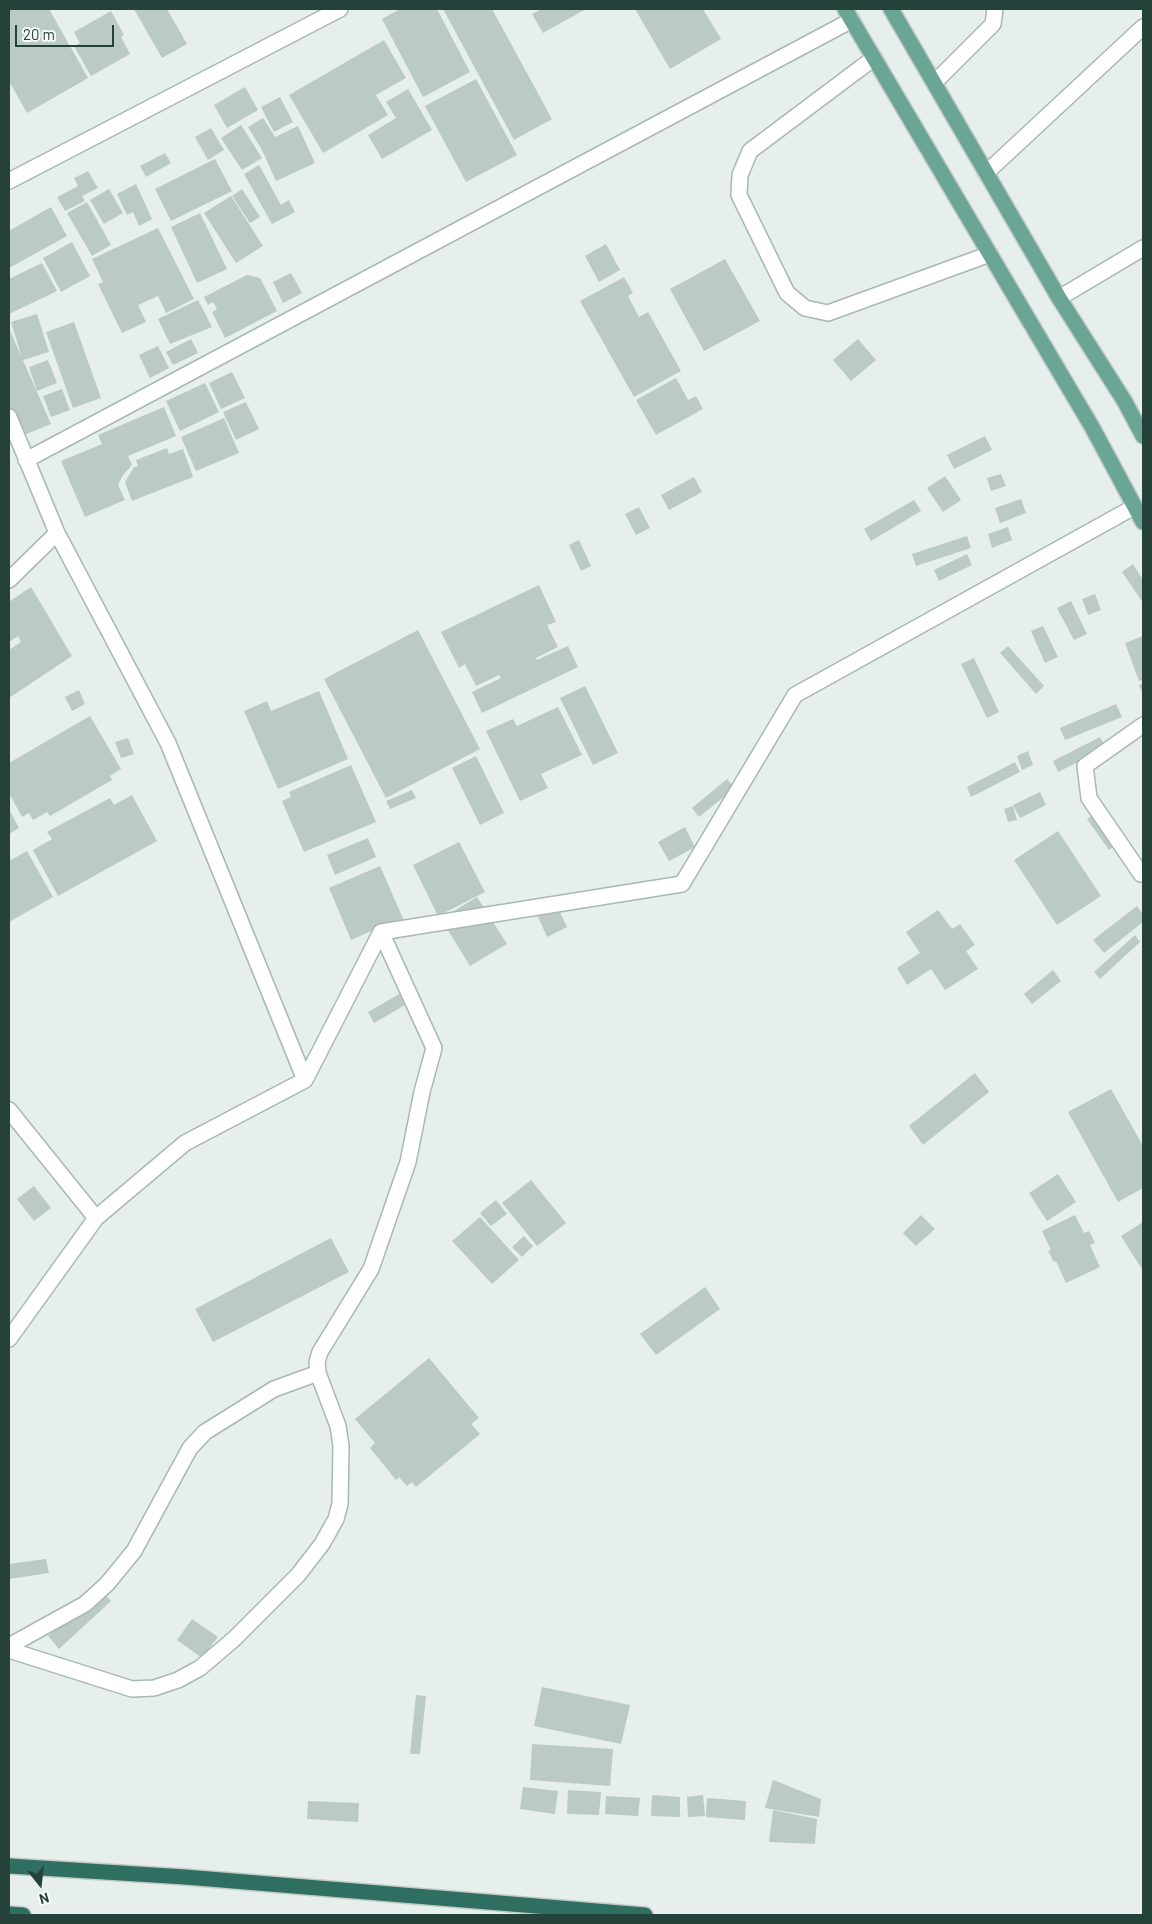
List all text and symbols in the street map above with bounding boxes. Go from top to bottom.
scale bar [18,15,116,47]
text: 20 m [23,25,55,43]
north arrow [15,1859,65,1909]
text: N [37,1889,51,1908]

